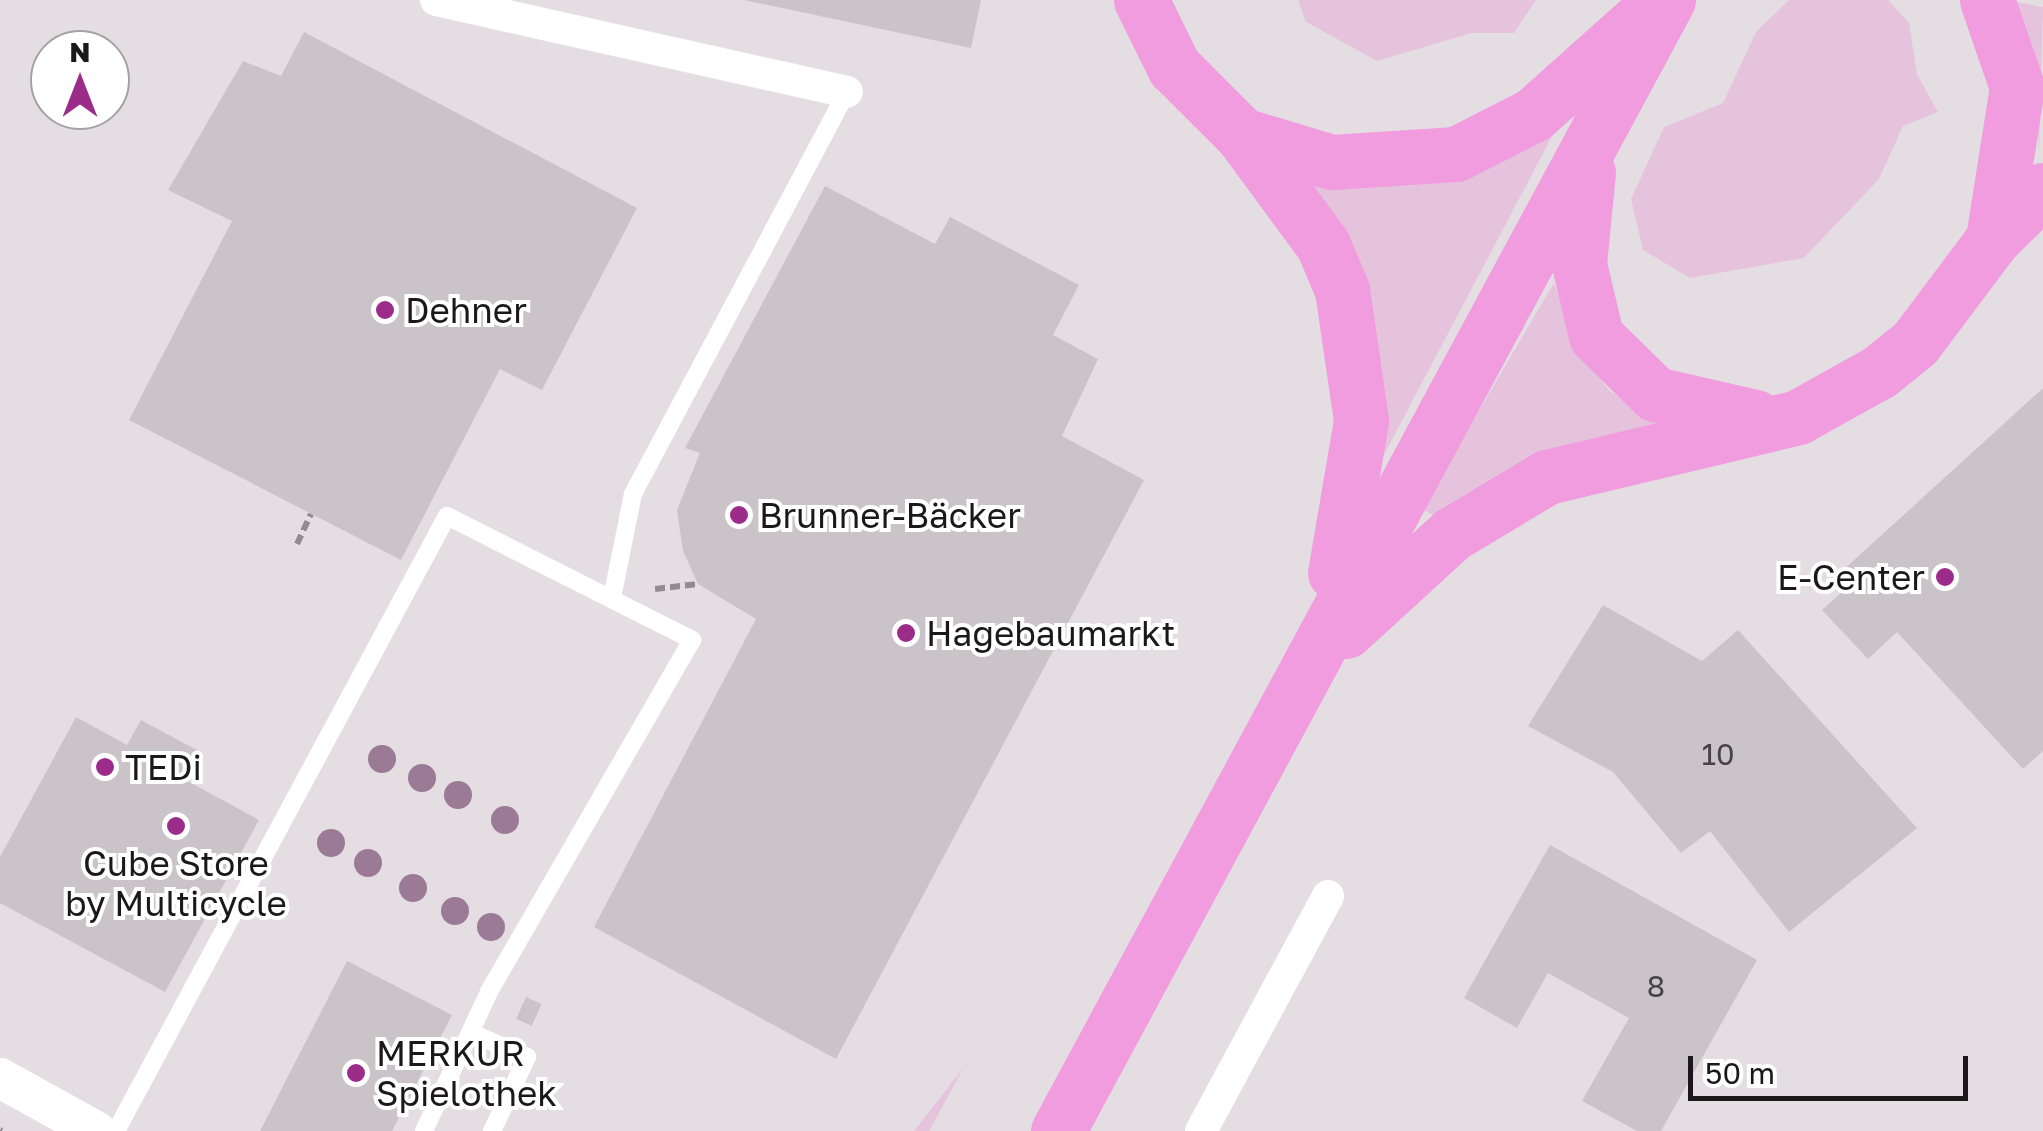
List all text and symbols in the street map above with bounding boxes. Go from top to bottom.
north arrow [30,30,130,130]
text: N [69,35,91,68]
place label: Dehner [405,289,527,331]
marker: Dehner [374,299,396,321]
place label: Brunner-Bäcker [759,494,1021,536]
marker: Brunner-Bäcker [728,504,750,526]
place label: E-Center [1777,556,1925,598]
marker: E-Center [1934,566,1956,588]
place label: Hagebaumarkt [926,612,1176,654]
marker: Hagebaumarkt [895,622,917,644]
house number: 10 [1701,736,1735,772]
place label: TEDi [125,746,202,788]
marker: TEDi [94,756,116,778]
marker: Cube Store by Multicycle [165,815,187,837]
place label: Cube Store by Multicycle [65,842,287,924]
house number: 8 [1647,968,1665,1004]
place label: MERKUR Spielothek [376,1032,557,1114]
scale bar [1693,1036,1973,1098]
text: 50 m [1705,1055,1775,1091]
marker: MERKUR Spielothek [345,1062,367,1084]

